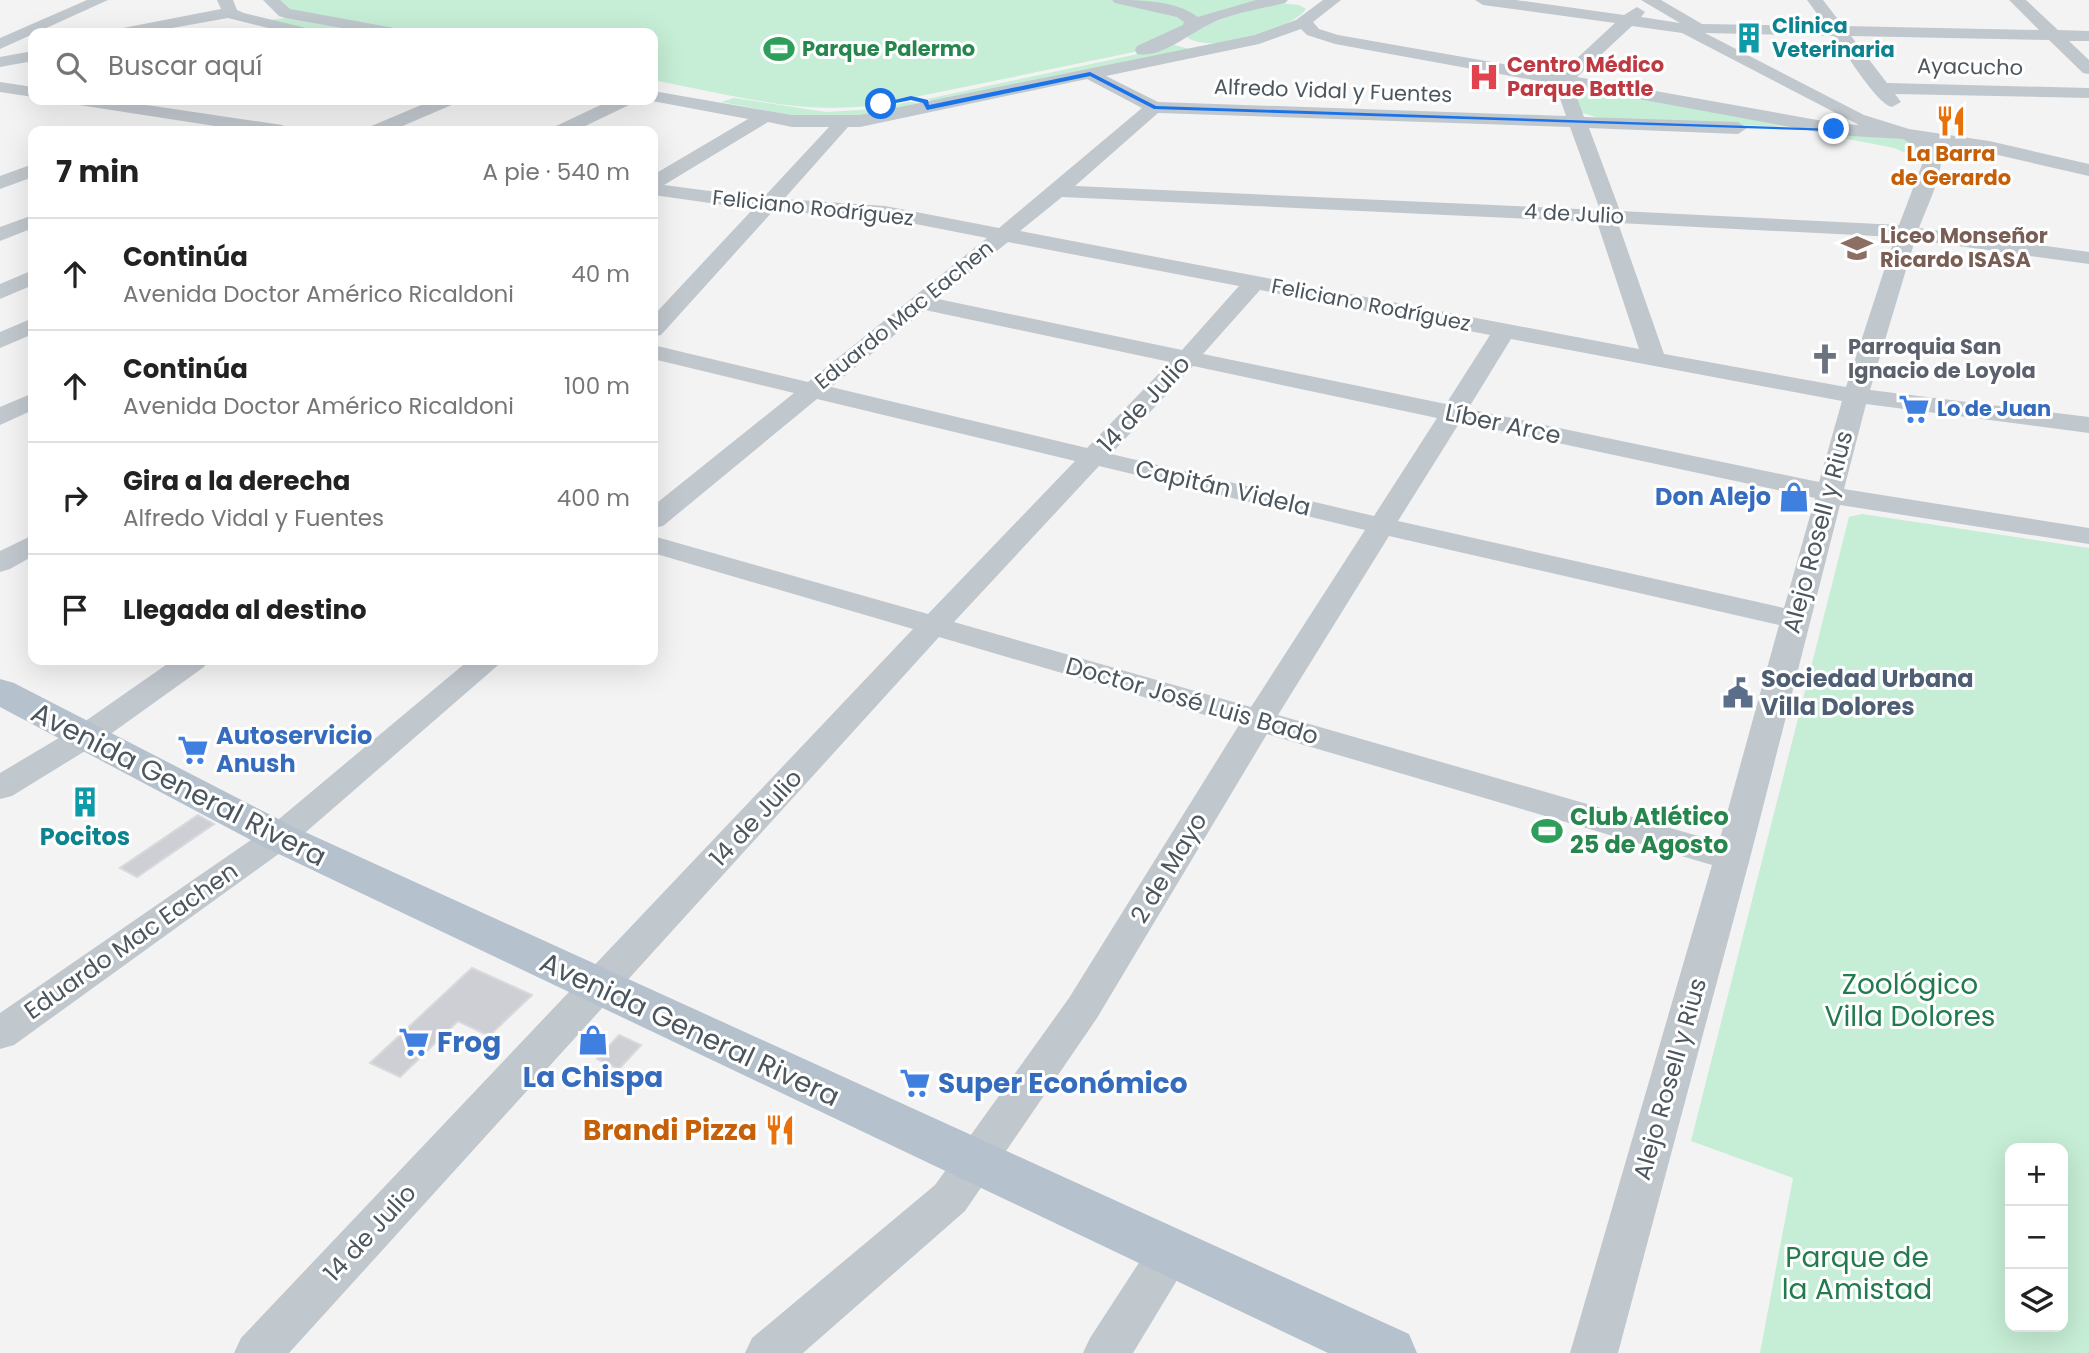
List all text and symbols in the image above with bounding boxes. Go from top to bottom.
place label: Clinica Veterinaria [1772,11,1895,64]
building icon: Clinica Veterinaria [1732,21,1766,55]
search box [28,28,658,105]
sports icon: Parque Palermo [762,32,796,66]
place label: Parque Palermo [802,34,975,63]
icon: search [52,48,90,86]
text: Buscar aquí [108,48,262,84]
place label: Centro Médico Parque Battle [1507,50,1664,103]
street label: Ayacucho [1917,51,2023,82]
hospital icon: Centro Médico Parque Battle [1467,60,1501,94]
street label: Alfredo Vidal y Fuentes [1213,72,1453,109]
route start [865,88,896,119]
restaurant icon: La Barra de Gerardo [1934,104,1968,138]
route end [1818,113,1849,144]
place label: La Barra de Gerardo [1891,139,2011,192]
text: 7 min [56,150,139,193]
text: A pie · 540 m [483,156,630,188]
street label: Feliciano Rodríguez [711,183,915,232]
street label: 4 de Julio [1523,196,1625,231]
place label: Liceo Monseñor Ricardo ISASA [1880,221,2048,274]
school or university icon: Liceo Monseñor Ricardo ISASA [1840,231,1874,265]
street label: Eduardo Mac Eachen [808,234,999,396]
text: Continúa [123,239,248,275]
icon: ahead [56,255,94,293]
text: 40 m [571,258,630,290]
street label: Feliciano Rodríguez [1269,271,1473,338]
text: Avenida Doctor Américo Ricaldoni [123,278,514,310]
place label: Parroquia San Ignacio de Loyola [1848,332,2036,385]
church icon: Parroquia San Ignacio de Loyola [1808,342,1842,376]
street label: 14 de Julio [1090,348,1197,460]
text: Continúa [123,351,248,387]
icon: ahead [56,367,94,405]
text: 100 m [564,370,630,402]
text: Avenida Doctor Américo Ricaldoni [123,390,514,422]
supermarket icon: Lo de Juan [1897,392,1931,426]
place label: Lo de Juan [1937,394,2051,423]
street label: Líber Arce [1442,395,1564,452]
street label: Alejo Rosell y Rius [1775,427,1860,637]
street label: Capitán Videla [1132,451,1314,524]
text: Gira a la derecha [123,463,351,499]
icon: right [56,479,94,517]
place label: Don Alejo [1655,480,1771,513]
shop icon: Don Alejo [1777,480,1811,514]
text: 400 m [557,482,630,514]
text: Alfredo Vidal y Fuentes [123,502,384,534]
icon: arrive [56,591,94,629]
text: Llegada al destino [123,592,367,628]
street label: Doctor José Luis Bado [1062,649,1322,752]
place label: Sociedad Urbana Villa Dolores [1761,662,1974,723]
public building icon: Sociedad Urbana Villa Dolores [1721,676,1755,710]
street label: Avenida General Rivera [24,693,333,876]
place label: Autoservicio Anush [216,719,372,780]
supermarket icon: Autoservicio Anush [176,733,210,767]
street label: 14 de Julio [702,762,809,874]
building icon: Pocitos [68,785,102,819]
place label: Club Atlético 25 de Agosto [1570,800,1729,861]
street label: 2 de Mayo [1123,806,1215,929]
sports icon: Club Atlético 25 de Agosto [1530,814,1564,848]
place label: Pocitos [40,820,130,853]
street label: Eduardo Mac Eachen [17,854,244,1027]
street label: Avenida General Rivera [534,943,846,1116]
park label: Zoológico Villa Dolores [1825,965,1995,1036]
street label: Alejo Rosell y Rius [1625,974,1714,1184]
place label: Frog [437,1023,501,1062]
shop icon: La Chispa [576,1023,610,1057]
supermarket icon: Frog [397,1025,431,1059]
place label: La Chispa [523,1058,663,1097]
place label: Super Económico [938,1064,1188,1103]
supermarket icon: Super Económico [898,1066,932,1100]
place label: Brandi Pizza [583,1111,757,1150]
restaurant icon: Brandi Pizza [763,1113,797,1147]
map controls [2005,1143,2068,1332]
button: + [2005,1143,2068,1206]
street label: 14 de Julio [316,1177,423,1289]
button: − [2005,1206,2068,1269]
park label: Parque de la Amistad [1782,1238,1932,1309]
button: layers [2005,1269,2068,1332]

